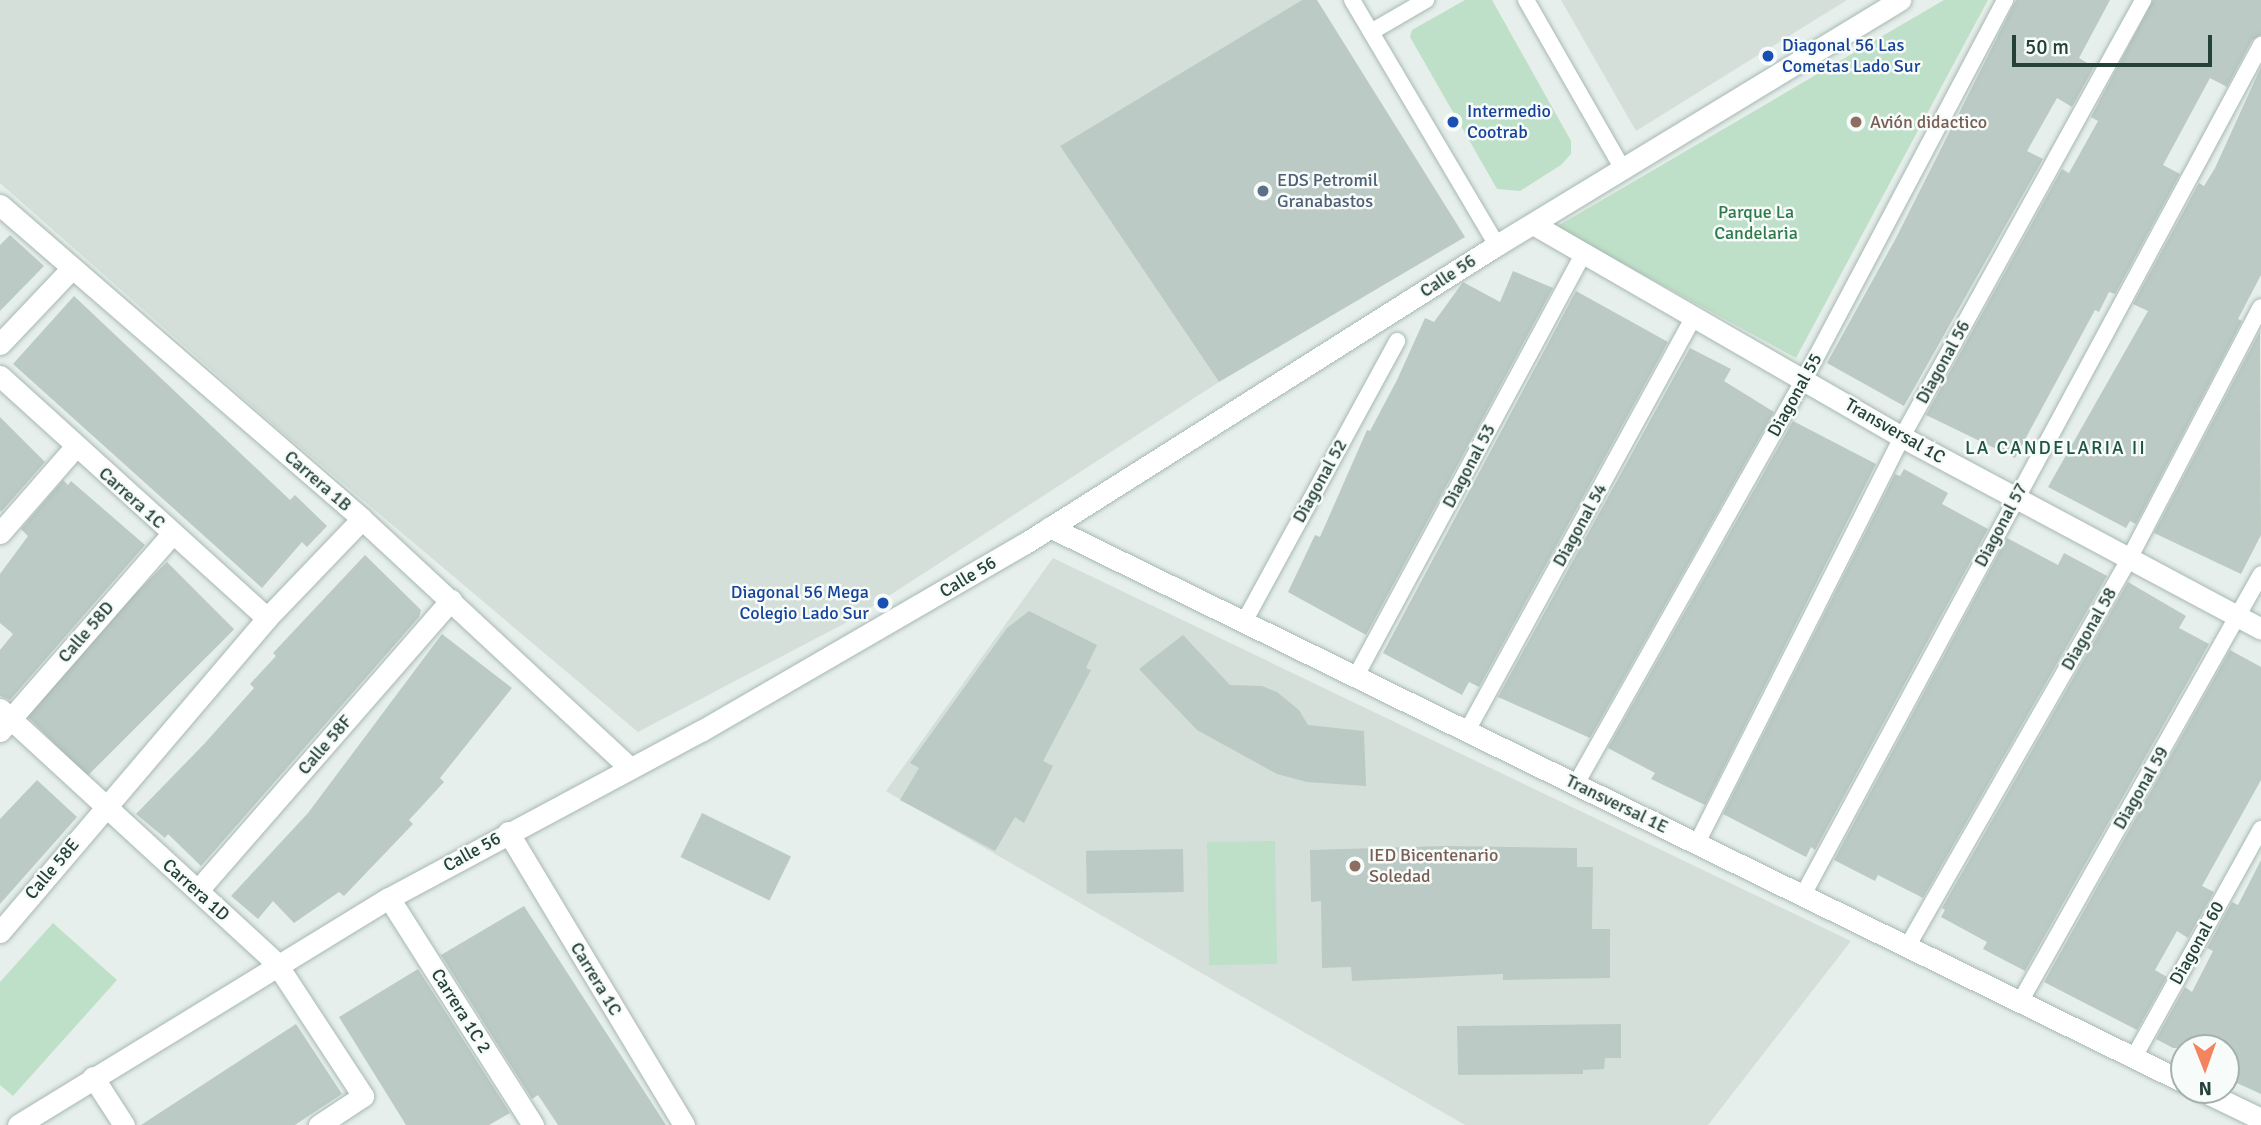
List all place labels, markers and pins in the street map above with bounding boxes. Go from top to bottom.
place label: Diagonal 56 Las Cometas Lado Sur [1782,35,1920,78]
marker: Diagonal 56 Las Cometas Lado Sur [1760,48,1776,64]
place label: Intermedio Cootrab [1467,101,1551,144]
place label: Avión didactico [1870,111,1987,133]
marker: Intermedio Cootrab [1445,114,1461,130]
marker: Avión didactico [1848,114,1864,130]
place label: EDS Petromil Granabastos [1277,170,1378,212]
marker: EDS Petromil Granabastos [1255,183,1271,199]
place label: Diagonal 56 Mega Colegio Lado Sur [731,582,869,624]
marker: Diagonal 56 Mega Colegio Lado Sur [875,595,891,611]
place label: IED Bicentenario Soledad [1369,845,1498,888]
marker: IED Bicentenario Soledad [1347,858,1363,874]

